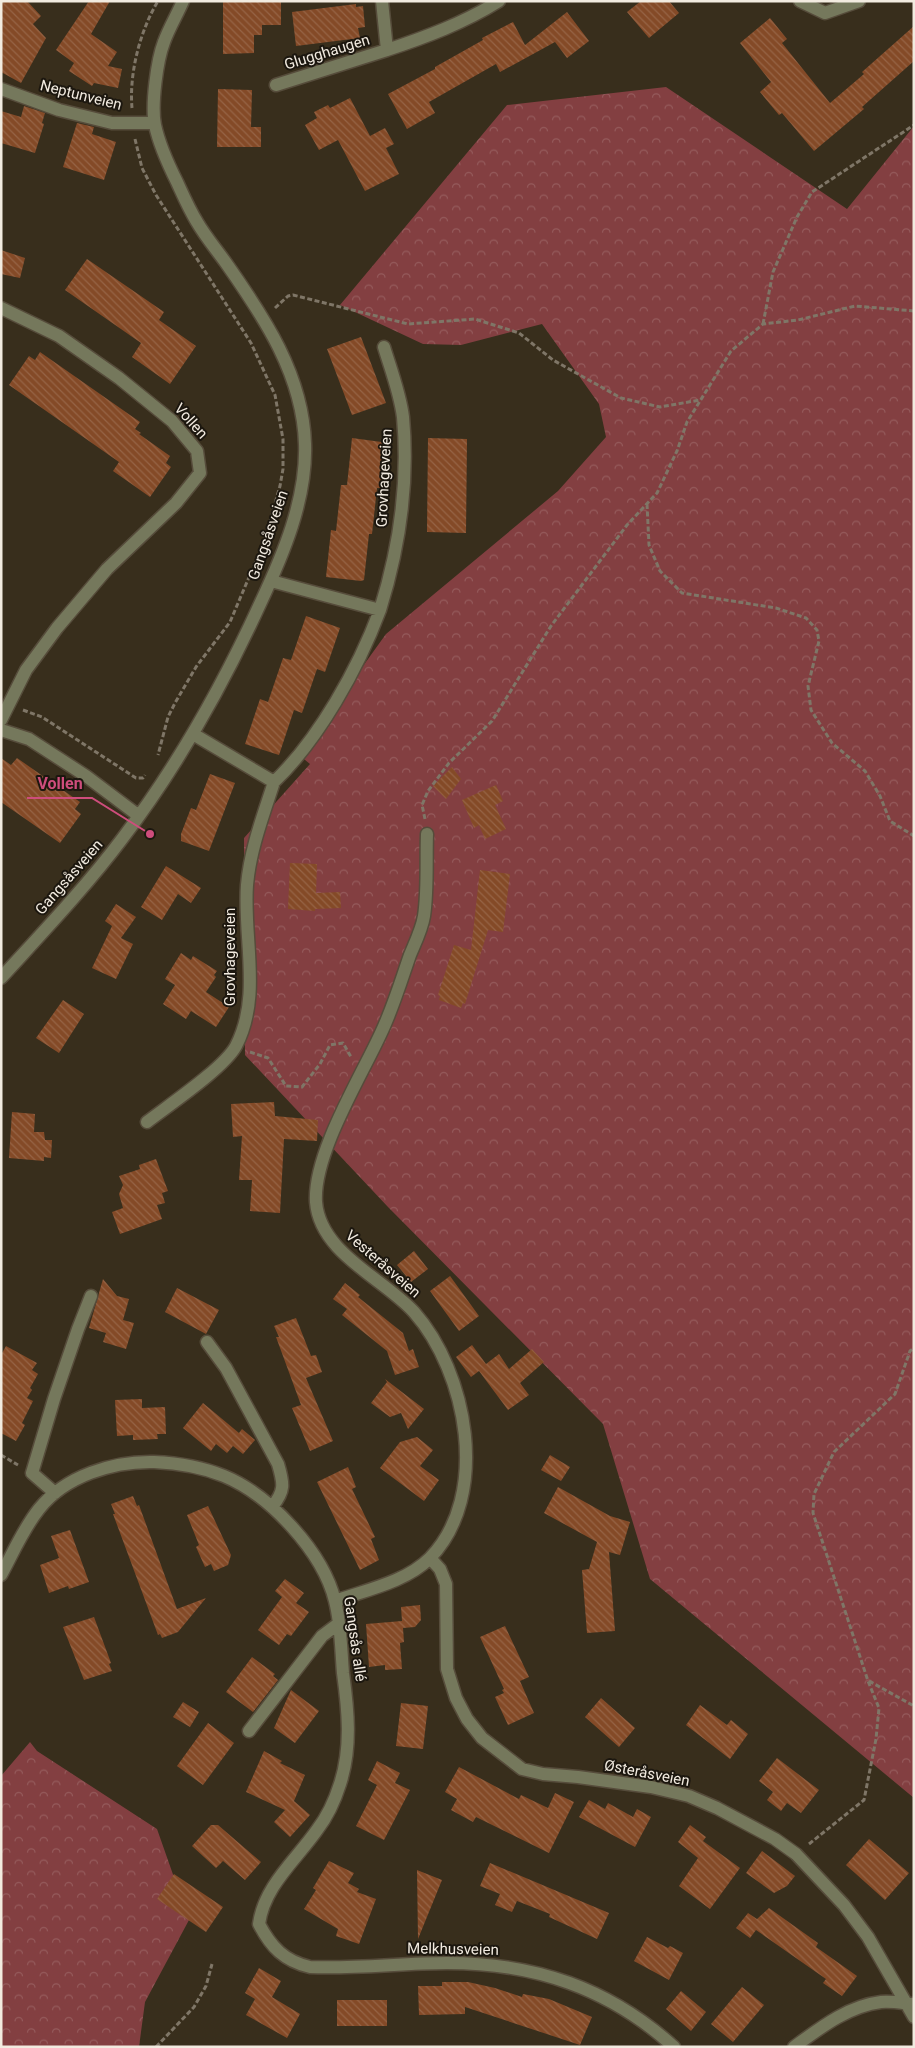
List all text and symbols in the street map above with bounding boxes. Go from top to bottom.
street label: Glugghaugen [282,30,372,74]
street label: Neptunveien [38,76,124,114]
street label: Vollen [170,400,212,442]
street label: Grovhageveien [372,428,396,528]
street label: Gangsåsveien [244,488,292,582]
callout: Vollen [27,767,92,798]
text: Vollen [37,774,83,793]
street label: Gangsåsveien [31,836,107,918]
street label: Grovhageveien [221,908,239,1006]
street label: Vesteråsveien [342,1227,424,1301]
street label: Gangsås allé [340,1595,370,1683]
street label: Østeråsveien [603,1756,691,1790]
street label: Melkhusveien [407,1939,499,1959]

